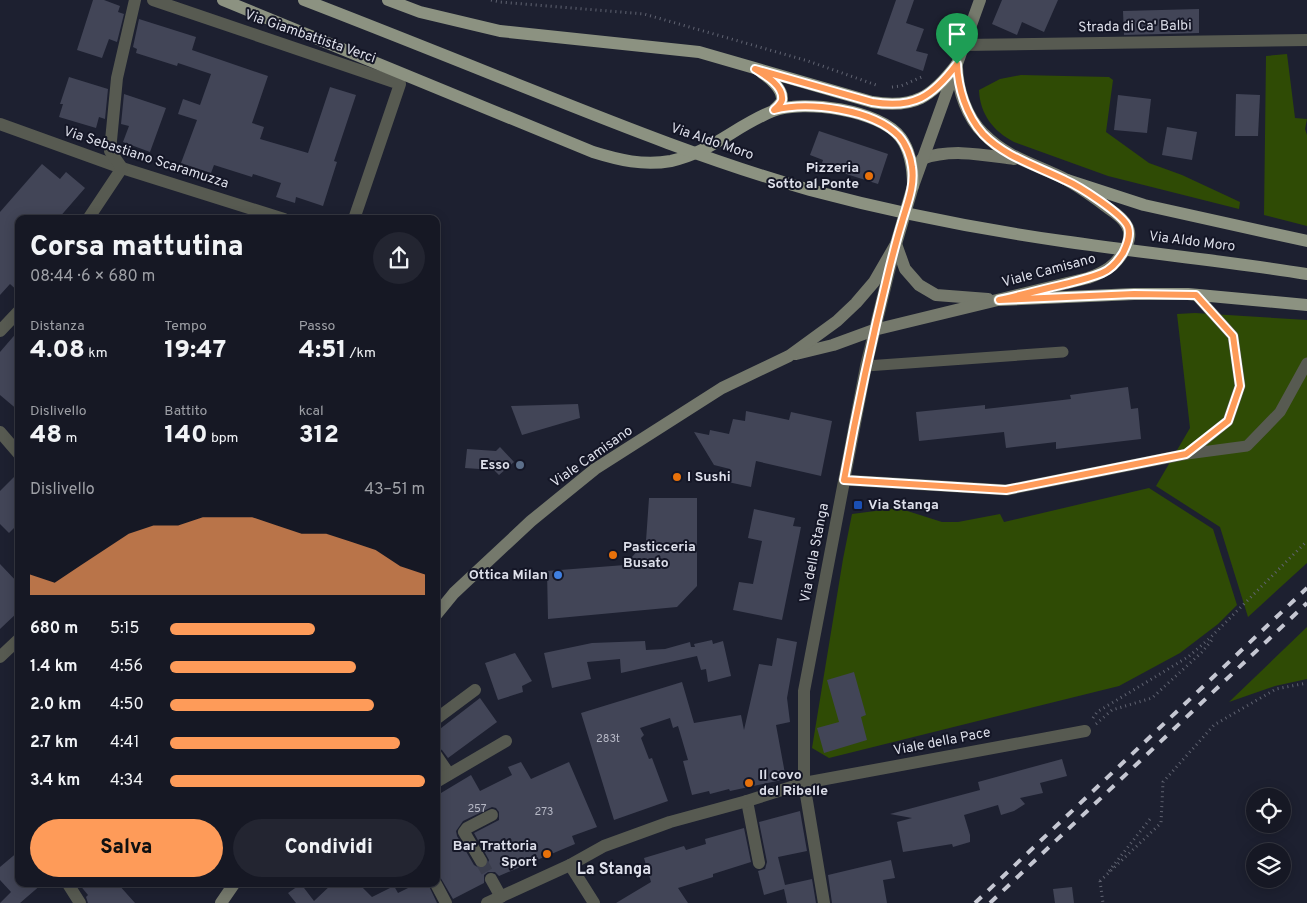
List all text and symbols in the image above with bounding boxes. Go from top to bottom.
street label: Via Giambattista Verci [242,7,378,67]
pin [936,13,978,64]
street label: Strada di Ca' Balbi [1078,18,1192,36]
icon: arrive [943,20,971,48]
street label: Via Aldo Moro [668,120,756,164]
street label: Via Sebastiano Scaramuzza [61,123,231,193]
place label: Pizzeria Sotto al Ponte [767,160,859,193]
marker: Pizzeria Sotto al Ponte [863,170,875,182]
street label: Via Aldo Moro [1148,228,1236,256]
text: Corsa mattutina [30,230,244,266]
button: share [373,232,425,284]
street label: Viale Camisano [1000,250,1098,292]
text: 08:44 · 6 × 680 m [30,267,155,287]
text: Distanza [30,318,85,335]
text: Tempo [164,318,207,335]
text: Passo [299,318,335,335]
text: 4.08 [30,335,85,367]
text: 19:47 [164,335,226,367]
text: 4:51 [299,335,347,367]
text: km [85,345,108,362]
text: /km [347,345,376,362]
text: Dislivello [30,403,87,420]
text: Battito [164,403,207,420]
text: kcal [299,403,324,420]
text: 48 [30,420,62,452]
text: 140 [164,420,208,452]
text: 312 [299,420,339,452]
street label: Viale Camisano [548,422,637,492]
text: m [62,430,77,447]
text: bpm [208,430,238,447]
place label: Esso [480,457,510,474]
marker: Esso [514,459,526,471]
place label: I Sushi [687,469,731,486]
marker: I Sushi [671,471,683,483]
text: Dislivello [30,480,95,500]
text: 43–51 m [364,480,425,500]
place label: Via Stanga [868,497,939,514]
marker: Via Stanga [852,499,864,511]
street label: Via della Stanga [797,502,833,604]
place label: Pasticceria Busato [623,539,696,572]
marker: Pasticceria Busato [607,549,619,561]
place label: Ottica Milan [469,567,548,584]
marker: Ottica Milan [552,569,564,581]
text: 680 m [30,619,78,639]
text: 5:15 [110,619,139,639]
text: 1.4 km [30,657,78,677]
text: 4:56 [110,657,143,677]
text: 2.0 km [30,695,81,715]
text: 4:50 [110,695,144,715]
street label: Viale della Pace [892,724,992,760]
house number: 283t [596,732,620,746]
text: 2.7 km [30,733,78,753]
text: 4:41 [110,733,139,753]
place label: Il covo del Ribelle [759,767,828,800]
text: 3.4 km [30,771,80,791]
text: 4:34 [110,771,143,791]
marker: Il covo del Ribelle [743,777,755,789]
map controls [1246,788,1291,888]
button: locate [1246,788,1291,833]
house number: 257 [467,802,487,816]
house number: 273 [535,805,553,819]
button: Salva [30,819,223,877]
button: Condividi [233,819,425,877]
place label: Bar Trattoria Sport [453,838,537,871]
button: layers [1246,843,1291,888]
marker: Bar Trattoria Sport [541,848,553,860]
district label: La Stanga [577,860,651,880]

